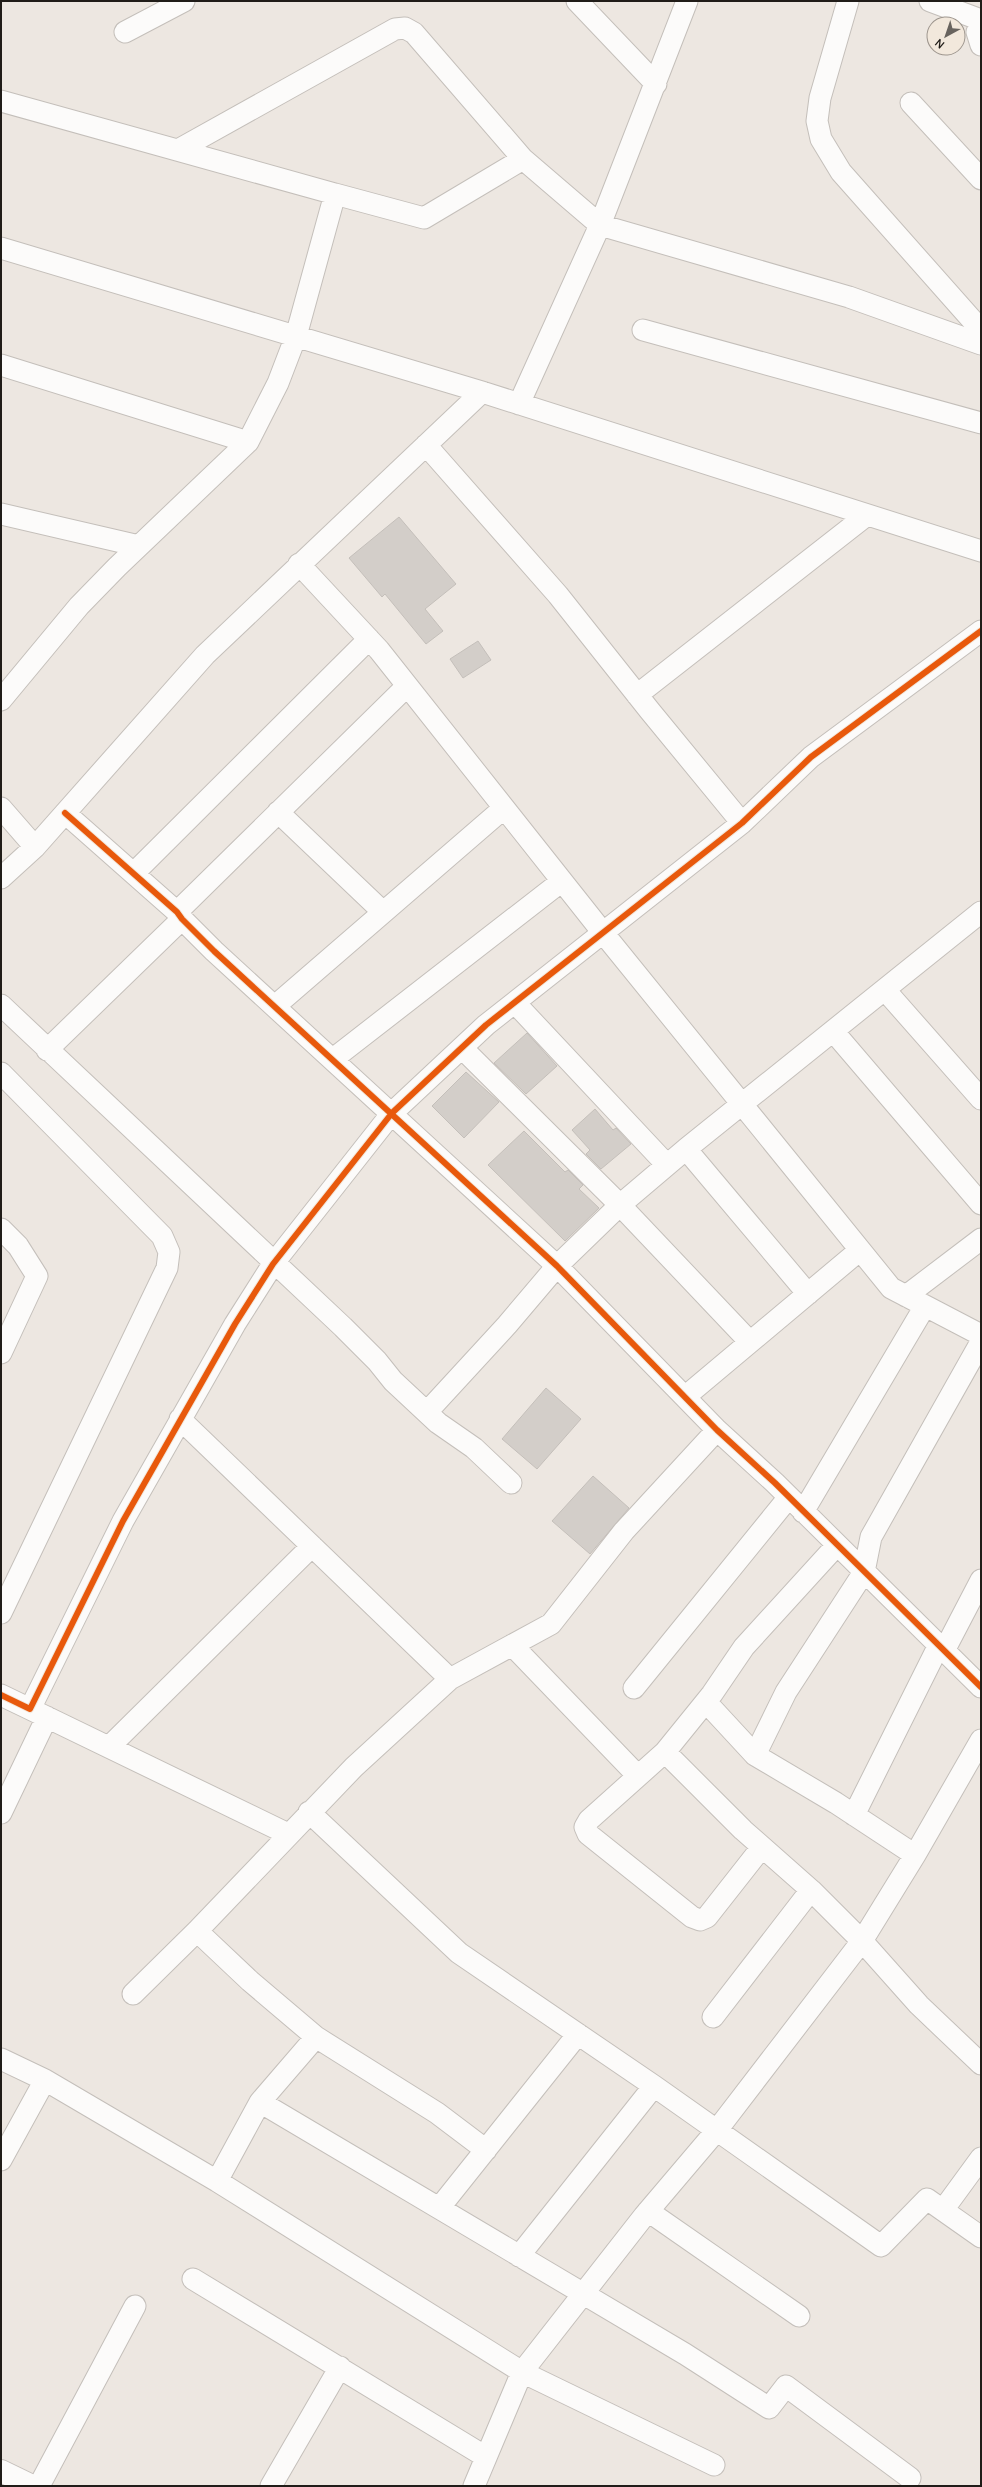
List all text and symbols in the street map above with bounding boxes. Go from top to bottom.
north arrow [926,16,966,56]
text: N [931,36,947,52]

